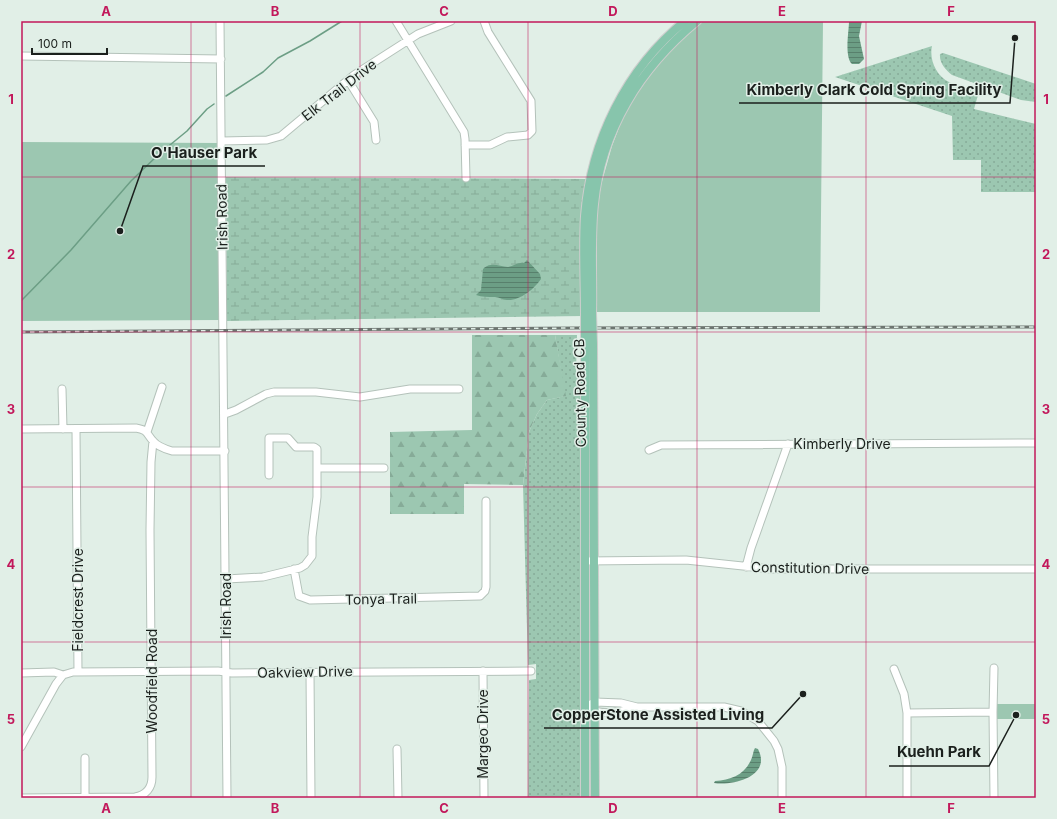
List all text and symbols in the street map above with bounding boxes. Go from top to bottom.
text: A [101,3,111,19]
text: B [271,3,280,19]
text: C [439,3,449,19]
text: D [608,3,618,19]
text: E [778,3,786,19]
text: F [947,3,955,19]
scale bar [32,30,107,56]
text: 100 m [38,36,72,51]
street label: Elk Trail Drive [298,55,379,124]
callout: Kimberly Clark Cold Spring Facility [739,76,1010,103]
text: Kimberly Clark Cold Spring Facility [746,80,1002,99]
text: 1 [8,91,14,107]
text: 1 [1043,91,1049,107]
callout: O'Hauser Park [143,139,265,166]
text: O'Hauser Park [151,143,257,162]
street label: Irish Road [212,184,231,250]
text: 2 [7,246,15,262]
text: 2 [1042,246,1050,262]
street label: County Road CB [570,338,589,448]
text: 3 [7,401,15,417]
text: 3 [1042,401,1050,417]
street label: Kimberly Drive [793,435,891,452]
street label: Fieldcrest Drive [69,548,86,652]
text: 4 [7,556,16,572]
text: 4 [1042,556,1051,572]
street label: Constitution Drive [751,558,869,577]
street label: Irish Road [217,573,234,639]
street label: Tonya Trail [345,589,417,608]
street label: Woodfield Road [143,629,160,733]
street label: Oakview Drive [257,662,353,681]
street label: Margeo Drive [474,689,491,779]
callout: CopperStone Assisted Living [544,701,772,728]
text: CopperStone Assisted Living [552,705,764,724]
text: 5 [7,711,15,727]
text: 5 [1042,711,1050,727]
callout: Kuehn Park [889,739,989,766]
text: Kuehn Park [897,742,981,761]
text: A [101,800,111,816]
text: B [271,800,280,816]
text: C [439,800,449,816]
text: D [608,800,618,816]
text: E [778,800,786,816]
text: F [947,800,955,816]

